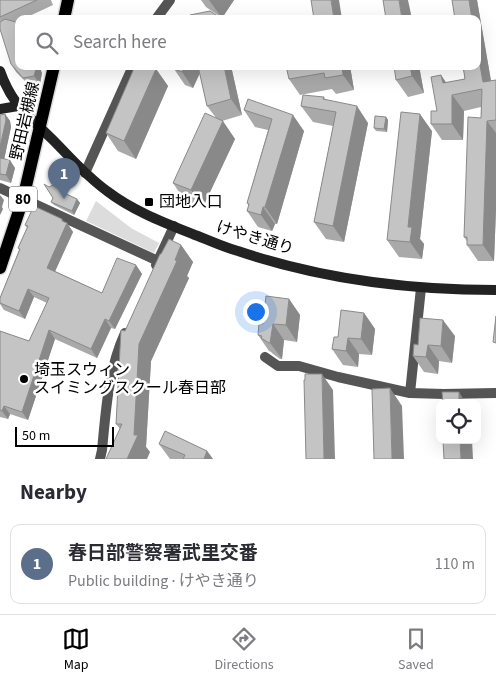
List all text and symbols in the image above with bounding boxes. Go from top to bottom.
search box [15,15,481,70]
icon: search [33,29,61,57]
text: Search here [73,29,167,56]
street label: 野田岩槻線 [5,80,45,162]
pin: 1 [48,158,80,199]
road number: 80 [9,186,37,212]
place label: 団地入口 [159,191,223,213]
marker: 団地入口 [143,196,155,208]
street label: けやき通り [214,216,296,260]
your location [243,299,269,325]
place label: 埼玉スウィン スイミングスクール春日部 [34,359,226,399]
marker: 埼玉スウィン スイミングスクール春日部 [18,373,30,385]
map controls [436,399,481,444]
button: locate [436,399,481,444]
scale bar [15,424,114,447]
text: 50 m [22,426,50,446]
text: Nearby [20,477,87,507]
text: 春日部警察署武里交番 [68,540,258,567]
text: 1 [33,553,41,575]
text: 110 m [435,553,475,575]
text: Public building · けやき通り [68,570,259,592]
tab: Map [62,625,90,675]
tab: Directions [214,625,274,675]
tab: Saved [398,625,434,675]

